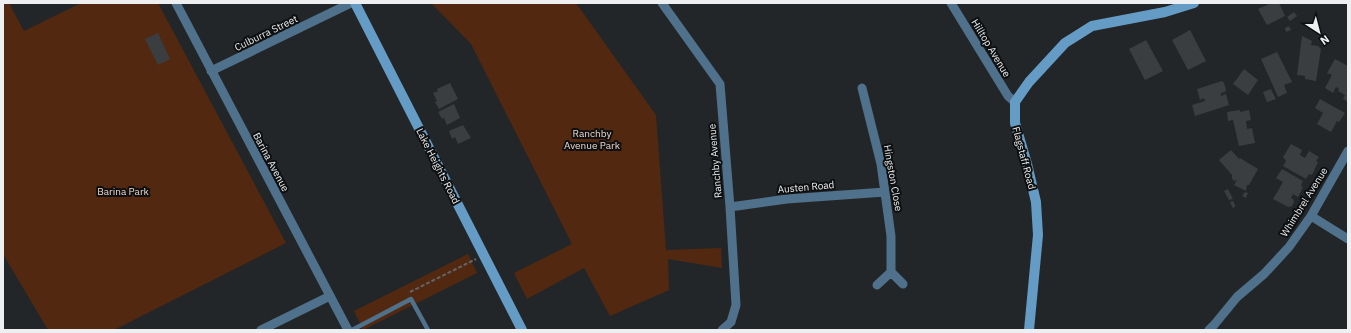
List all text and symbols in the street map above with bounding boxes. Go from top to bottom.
street label: Culburra Street [232,12,300,54]
north arrow [1299,12,1339,52]
street label: Hilltop Avenue [969,17,1014,80]
text: N [1318,32,1332,48]
street label: Ranchby Avenue [705,123,725,199]
street label: Flagstaff Road [1009,125,1039,191]
street label: Lake Heights Road [413,126,463,206]
park label: Ranchby Avenue Park [564,127,621,152]
street label: Barina Avenue [250,130,292,194]
street label: Hingston Close [881,144,905,213]
street label: Whimbrel Avenue [1278,165,1331,239]
street label: Austen Road [777,178,835,196]
park label: Barina Park [97,185,150,198]

